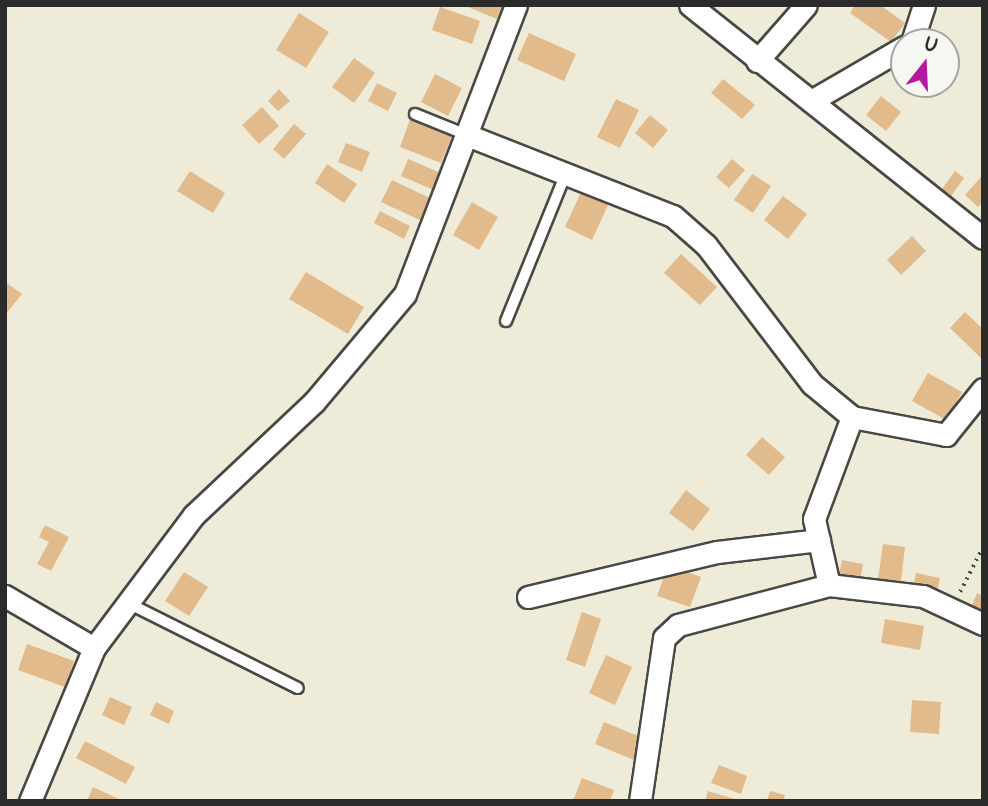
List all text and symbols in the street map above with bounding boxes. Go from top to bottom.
north arrow [890,28,960,98]
text: U [921,32,941,58]

